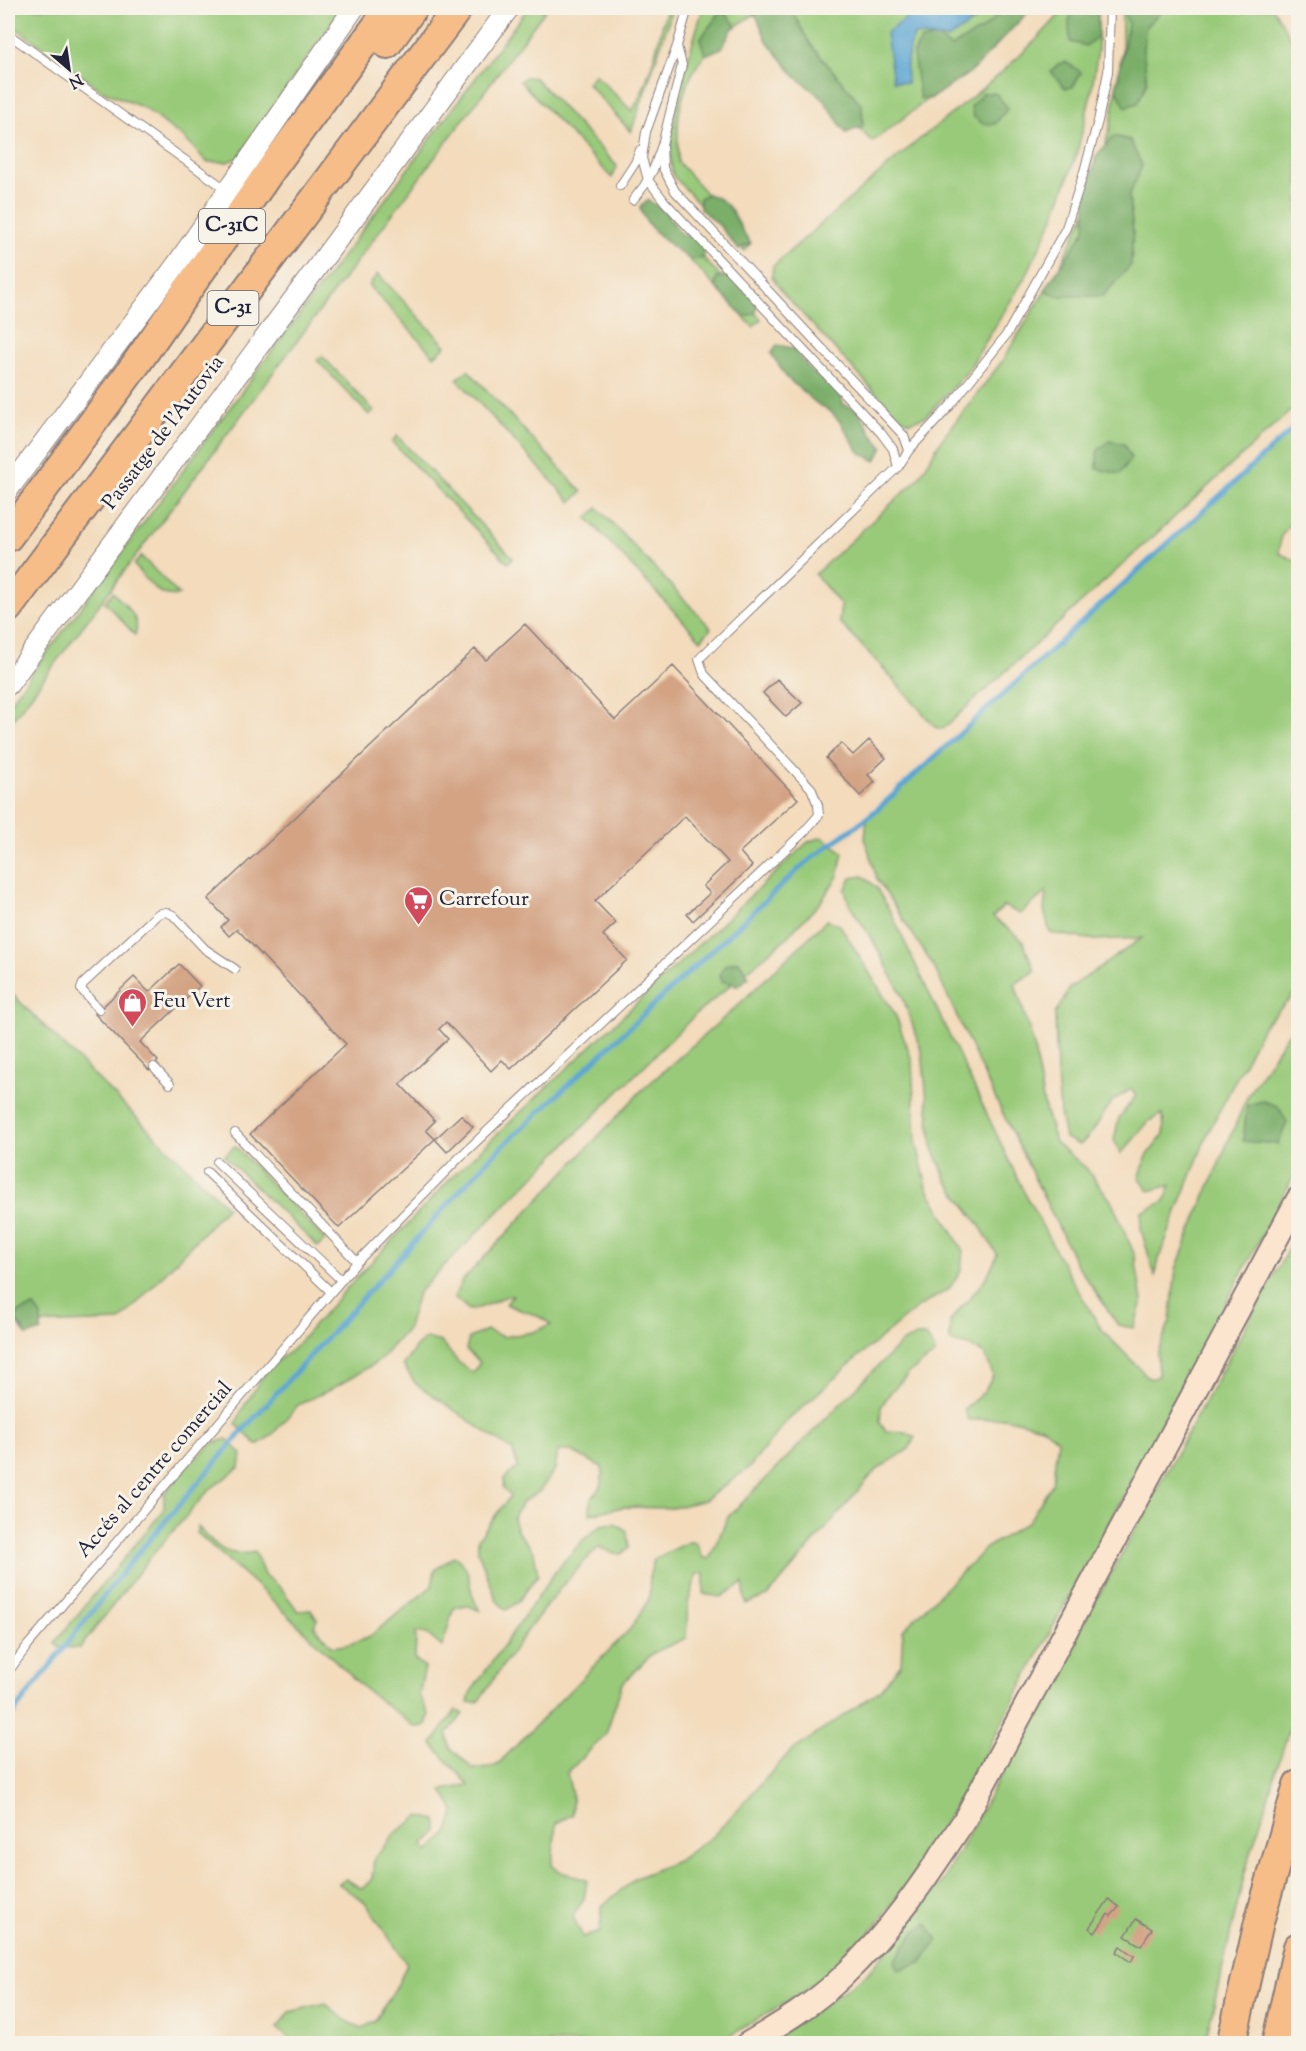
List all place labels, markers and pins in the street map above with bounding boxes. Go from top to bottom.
supermarket icon: Carrefour [402,884,434,926]
place label: Carrefour [439,885,529,915]
shop icon: Feu Vert [116,986,148,1028]
place label: Feu Vert [153,987,230,1017]

